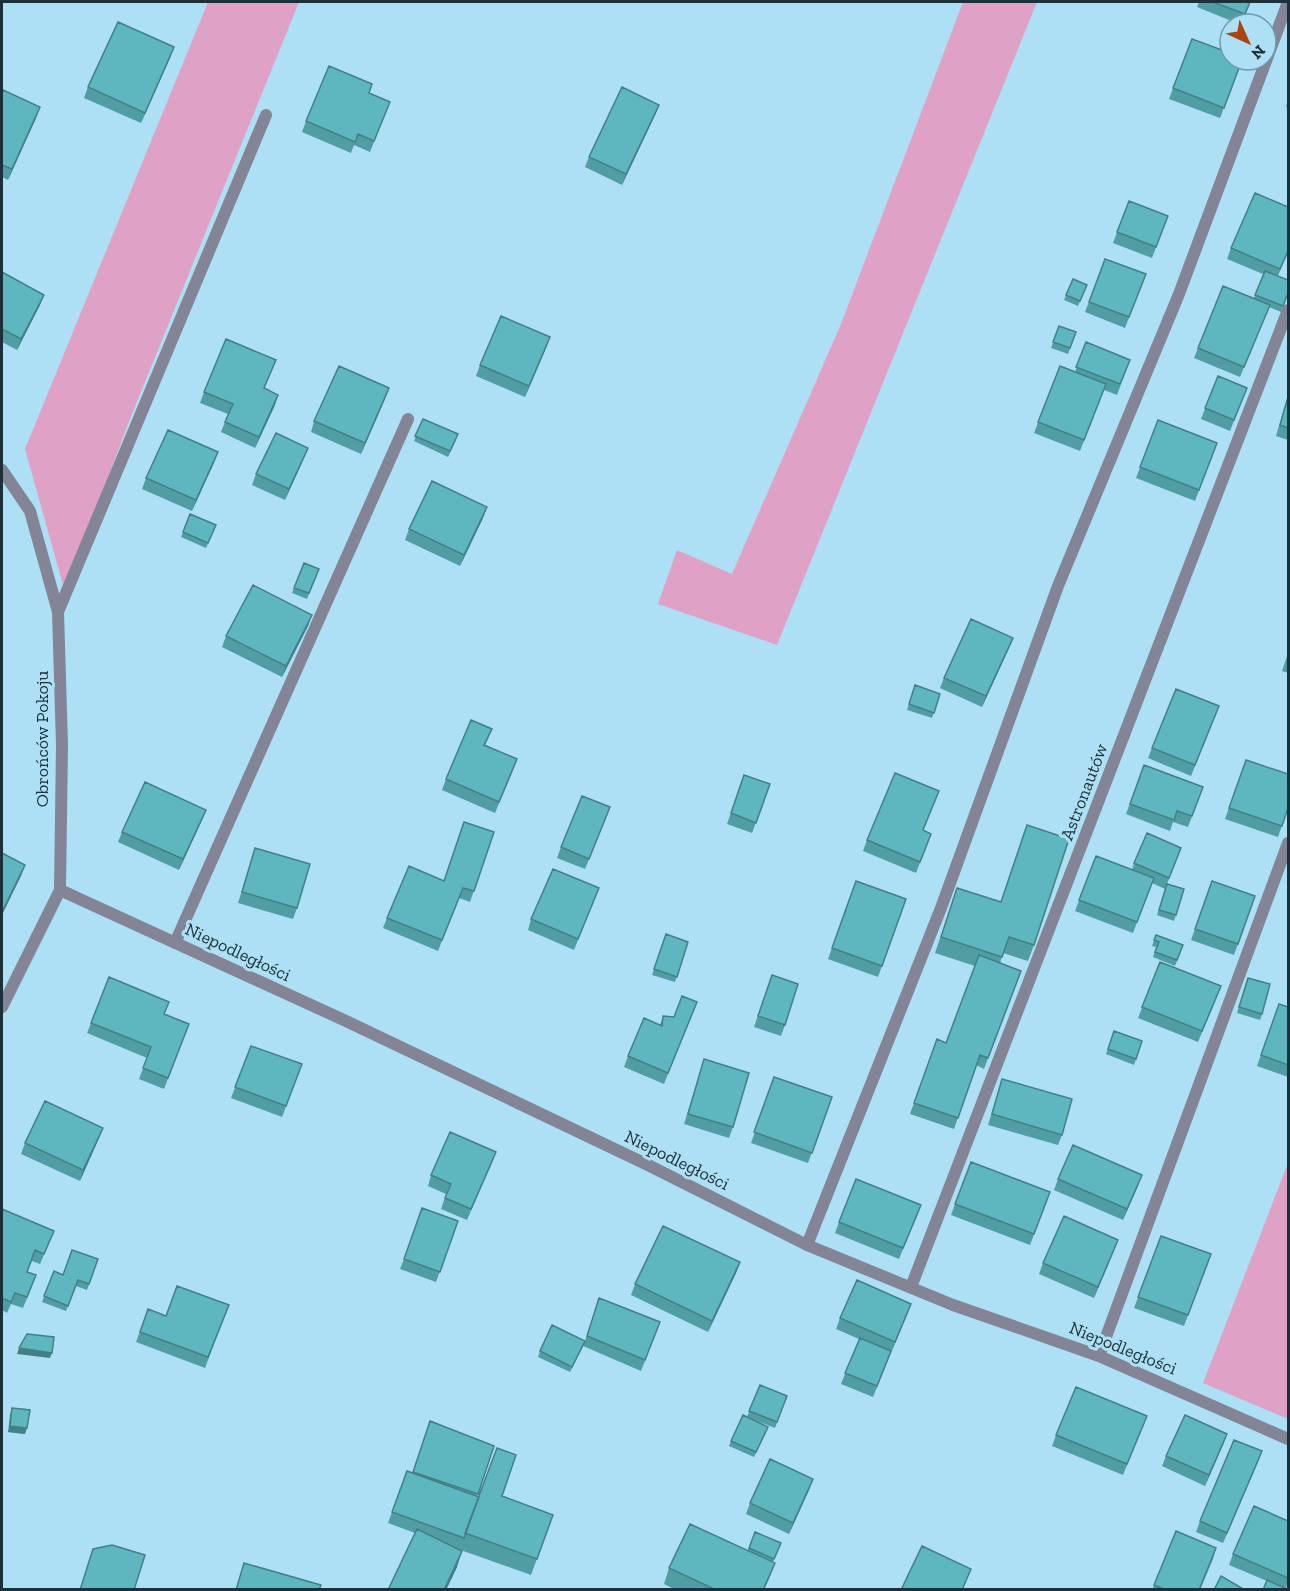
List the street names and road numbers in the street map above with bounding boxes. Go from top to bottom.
street label: Obrońców Pokoju [31,671,53,807]
street label: Astronautów [1056,740,1113,843]
street label: Niepodległości [182,918,294,986]
street label: Niepodległości [621,1125,733,1195]
street label: Niepodległości [1066,1316,1180,1380]

